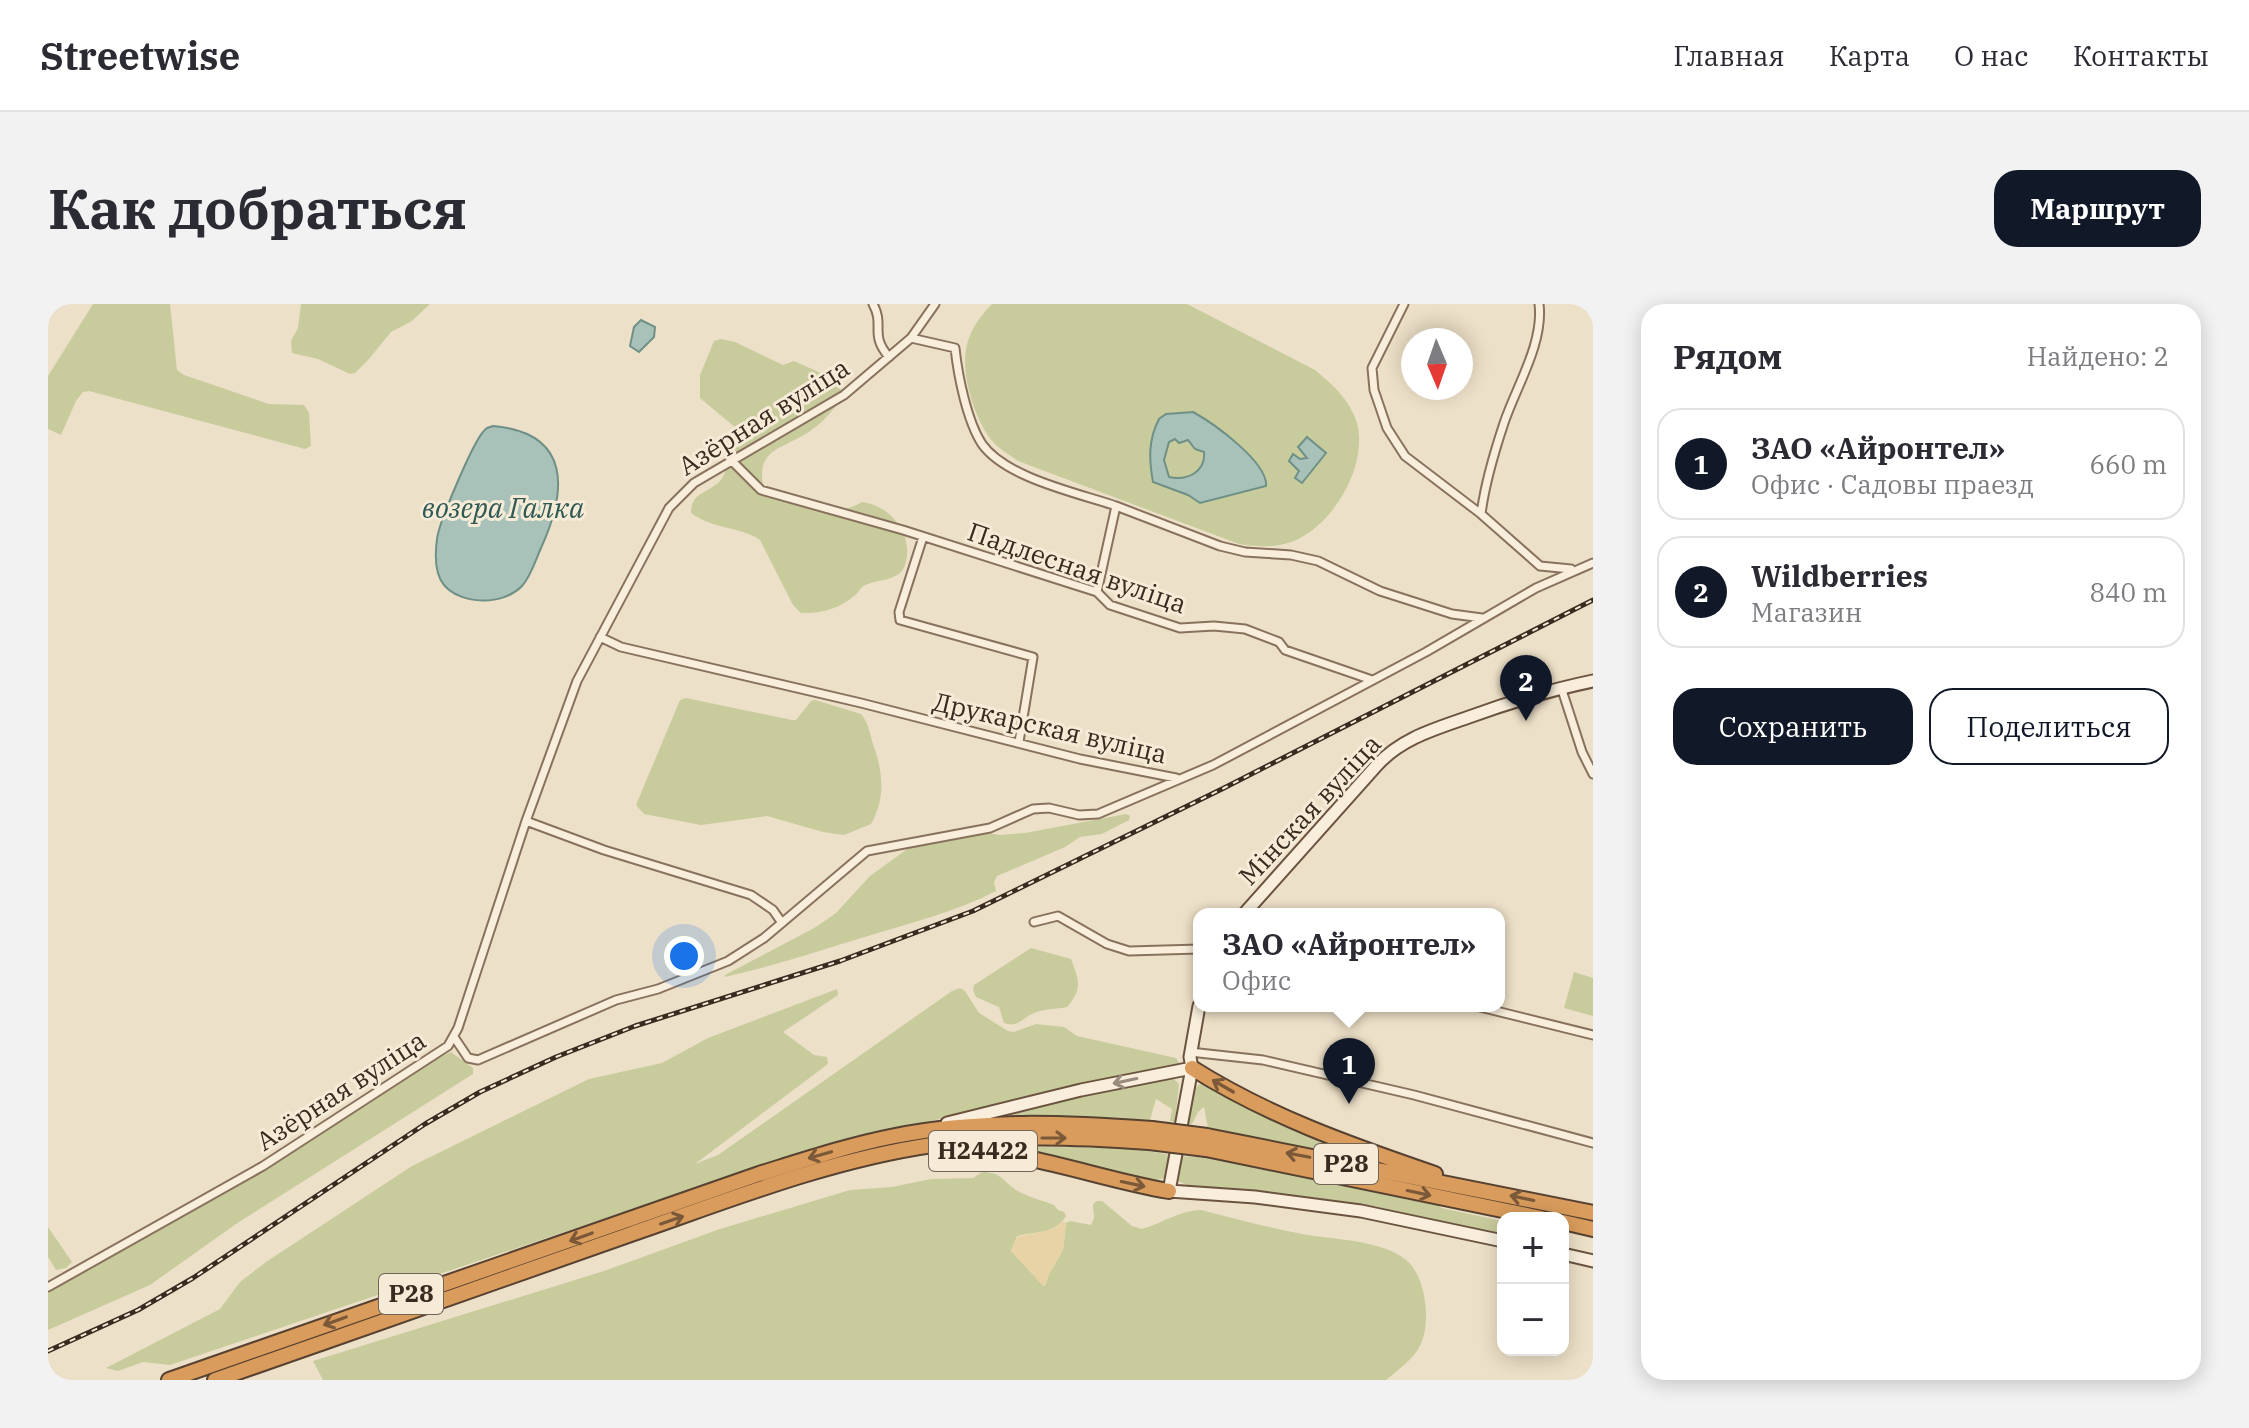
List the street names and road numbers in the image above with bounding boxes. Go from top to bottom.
street label: Азёрная вуліца [672,350,855,482]
street label: Падлесная вуліца [964,514,1191,620]
street label: Друкарская вуліца [930,684,1170,770]
street label: Мінская вуліца [1231,727,1388,892]
street label: Азёрная вуліца [249,1023,432,1158]
road number: Н24422 [929,1131,1037,1171]
road number: Р28 [1314,1144,1378,1184]
road number: Р28 [379,1274,443,1314]

